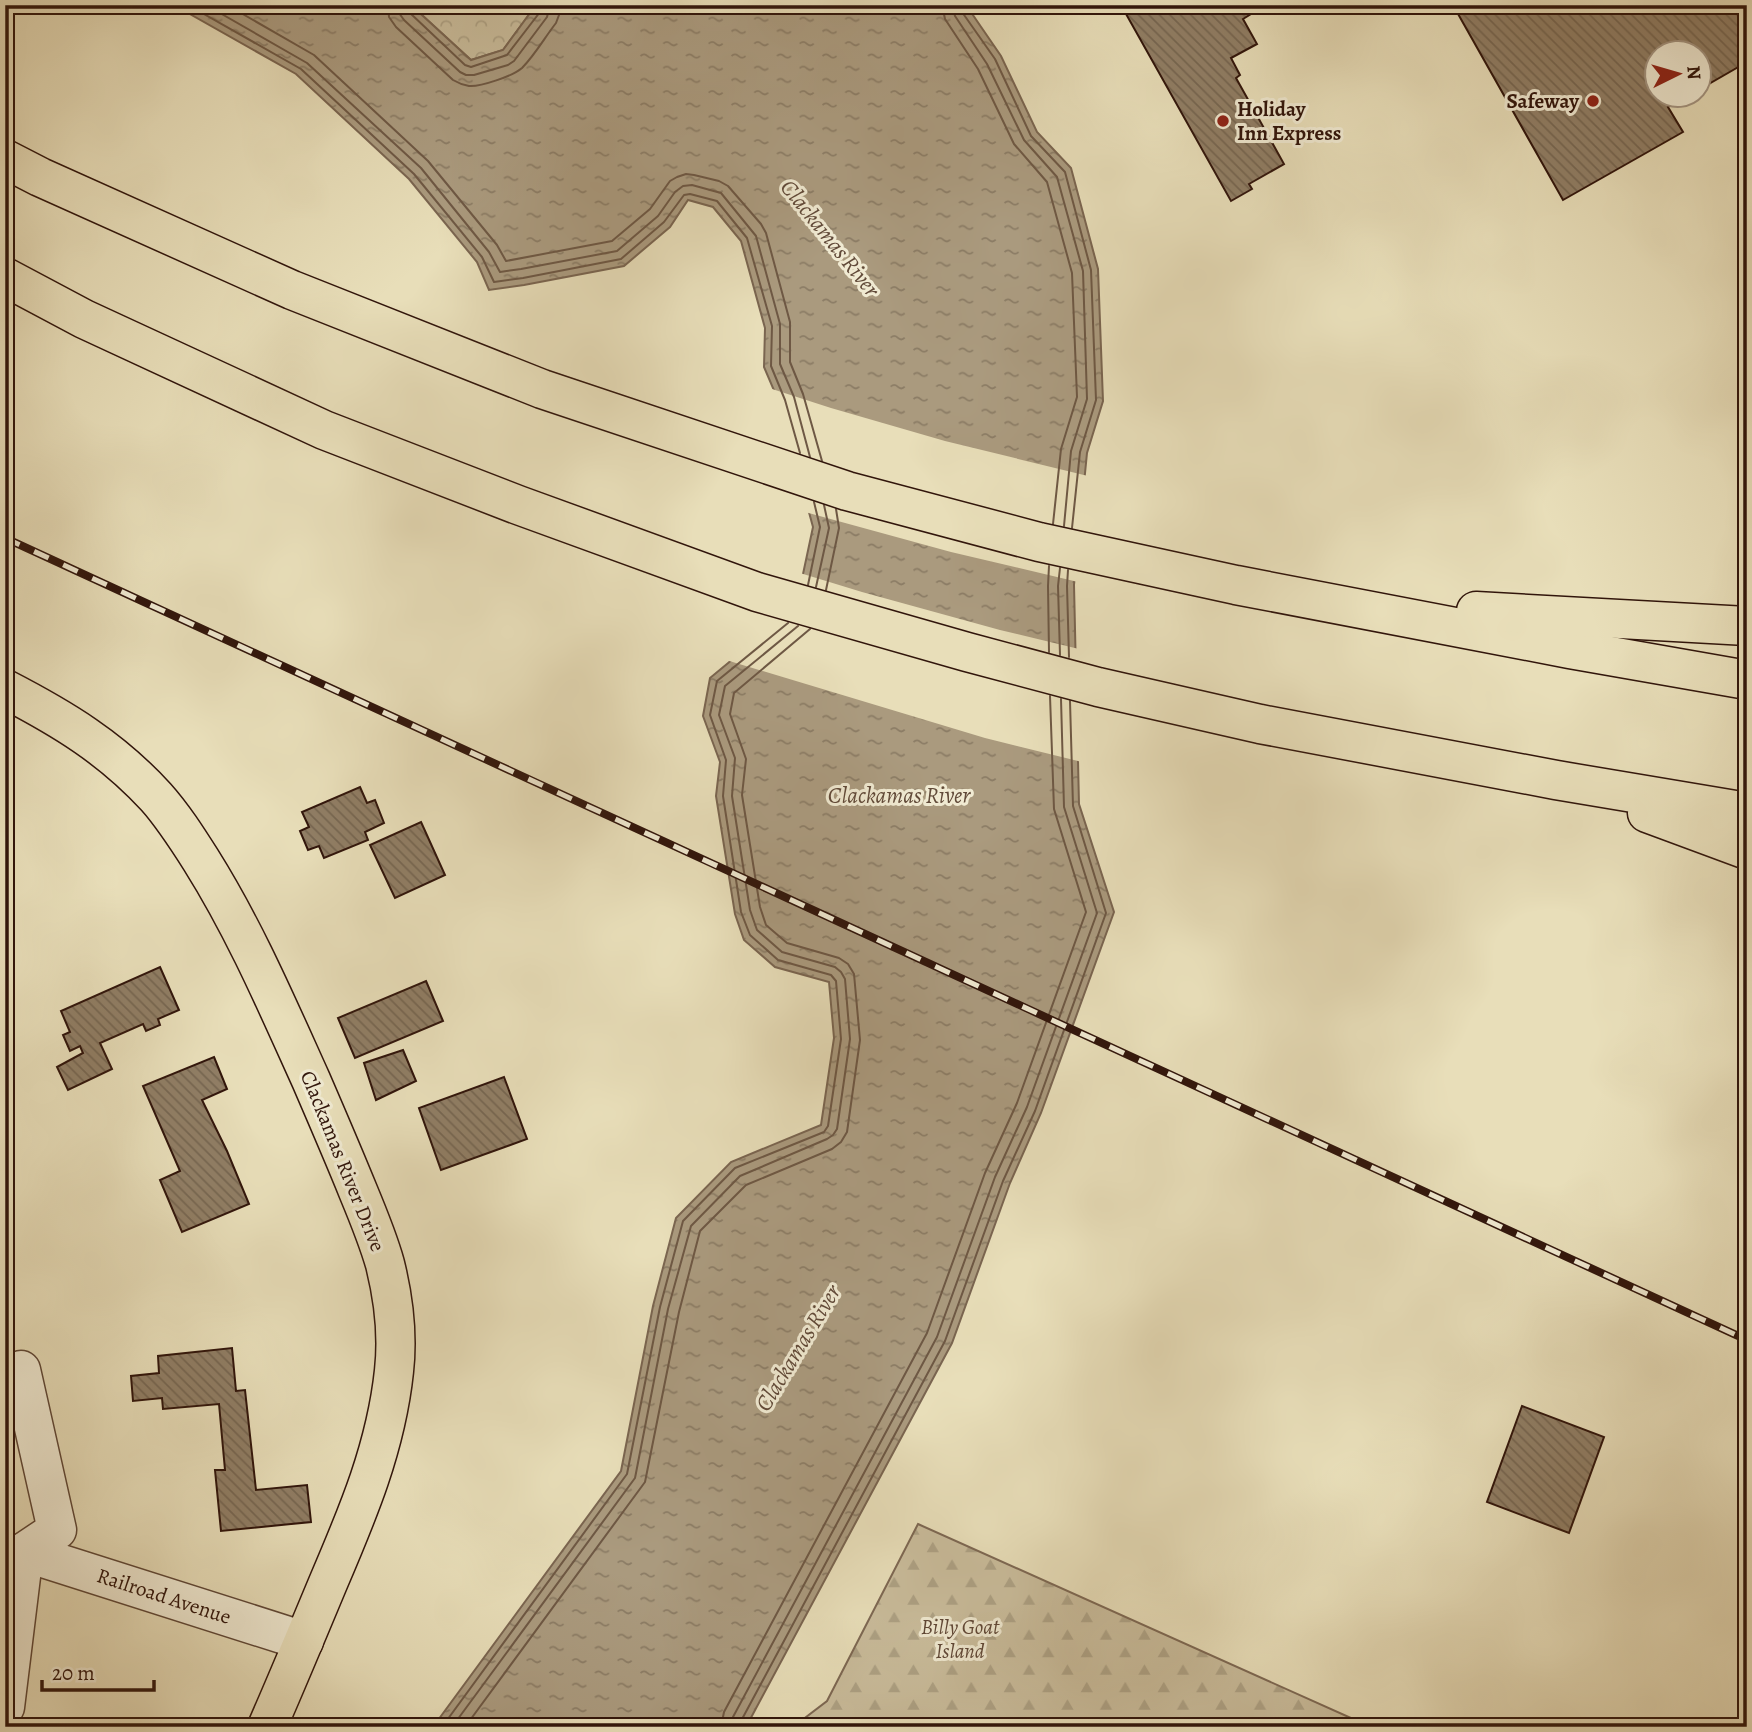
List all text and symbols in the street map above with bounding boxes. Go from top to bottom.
north arrow [1644,38,1714,108]
text: N [1680,65,1708,81]
place label: Safeway [1506,87,1580,115]
marker: Safeway [1585,93,1601,109]
place label: Holiday Inn Express [1237,95,1341,147]
marker: Holiday Inn Express [1215,113,1231,129]
water label: Clackamas River [773,173,888,304]
water label: Clackamas River [828,780,971,811]
street label: Clackamas River Drive [294,1066,392,1256]
water label: Clackamas River [748,1278,849,1417]
street label: Railroad Avenue [93,1561,235,1631]
park label: Billy Goat Island [921,1613,1000,1665]
scale bar [42,1648,154,1692]
text: 20 m [52,1659,95,1687]

